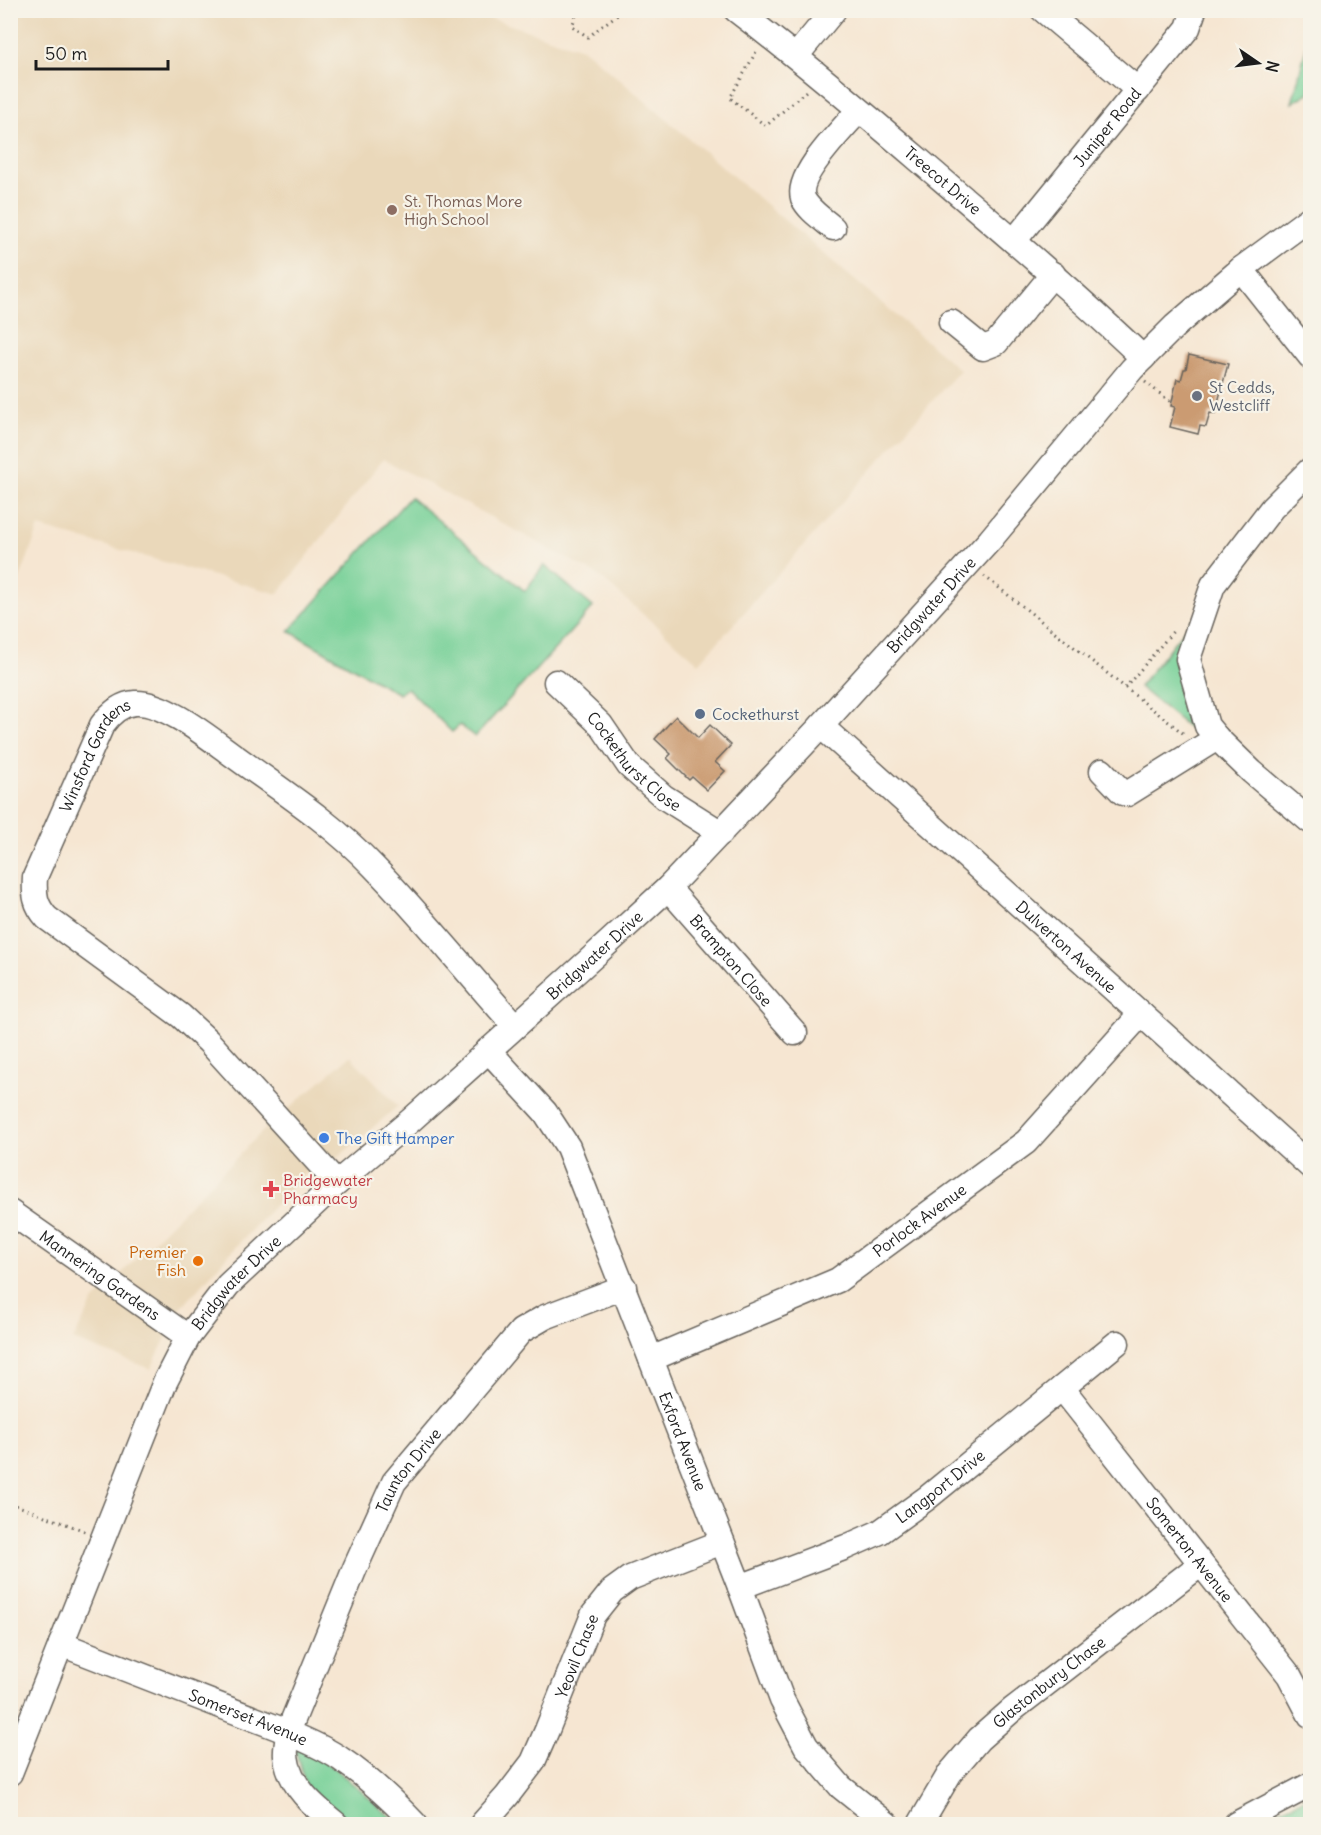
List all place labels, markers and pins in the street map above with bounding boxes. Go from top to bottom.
place label: St. Thomas More High School [404,191,523,229]
marker: St. Thomas More High School [385,203,399,217]
place label: St Cedds, Westcliff [1209,377,1275,415]
marker: St Cedds, Westcliff [1190,389,1204,403]
place label: Cockethurst [712,704,800,724]
marker: Cockethurst [693,707,707,721]
place label: The Gift Hamper [336,1128,455,1148]
marker: The Gift Hamper [317,1131,331,1145]
place label: Bridgewater Pharmacy [283,1170,373,1208]
marker: Bridgewater Pharmacy [264,1182,278,1196]
place label: Premier Fish [129,1242,186,1280]
marker: Premier Fish [191,1254,205,1268]

